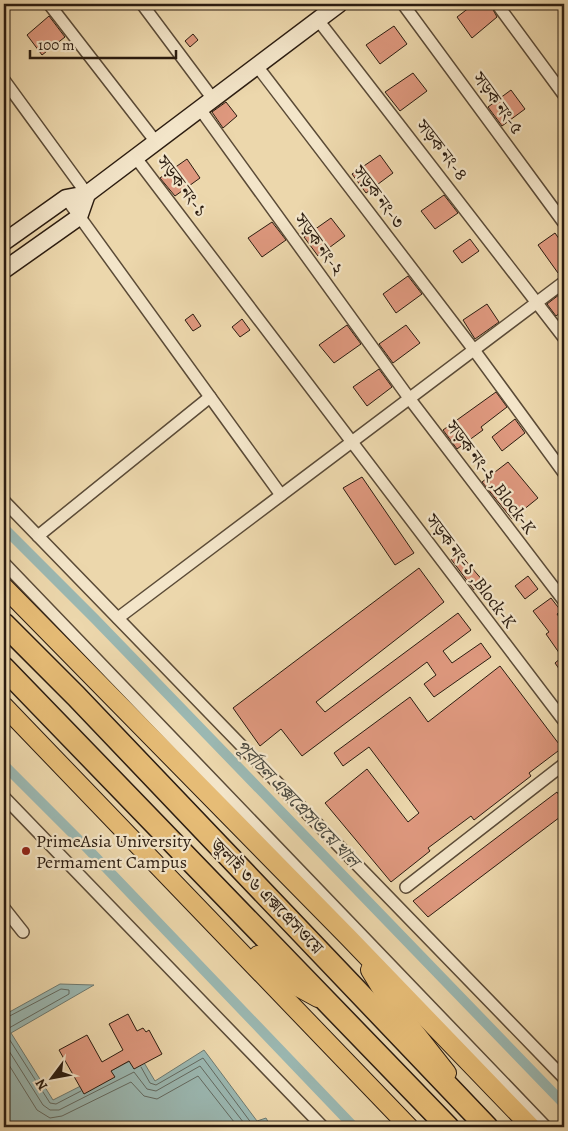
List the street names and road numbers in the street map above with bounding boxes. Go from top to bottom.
street label: সড়ক নং-৫ [467,66,529,139]
street label: সড়ক নং-৪ [410,114,474,186]
street label: সড়ক নং-১ [150,150,213,222]
street label: সড়ক নং-৩ [347,160,411,234]
street label: সড়ক নং-২ [288,208,350,280]
street label: সড়ক নং-২ ,Block-K [440,414,542,539]
street label: সড়ক নং-১ ,Block-K [420,508,522,634]
street label: জুলাই ৩৬ এক্সপ্রেসওয়ে [205,832,329,960]

